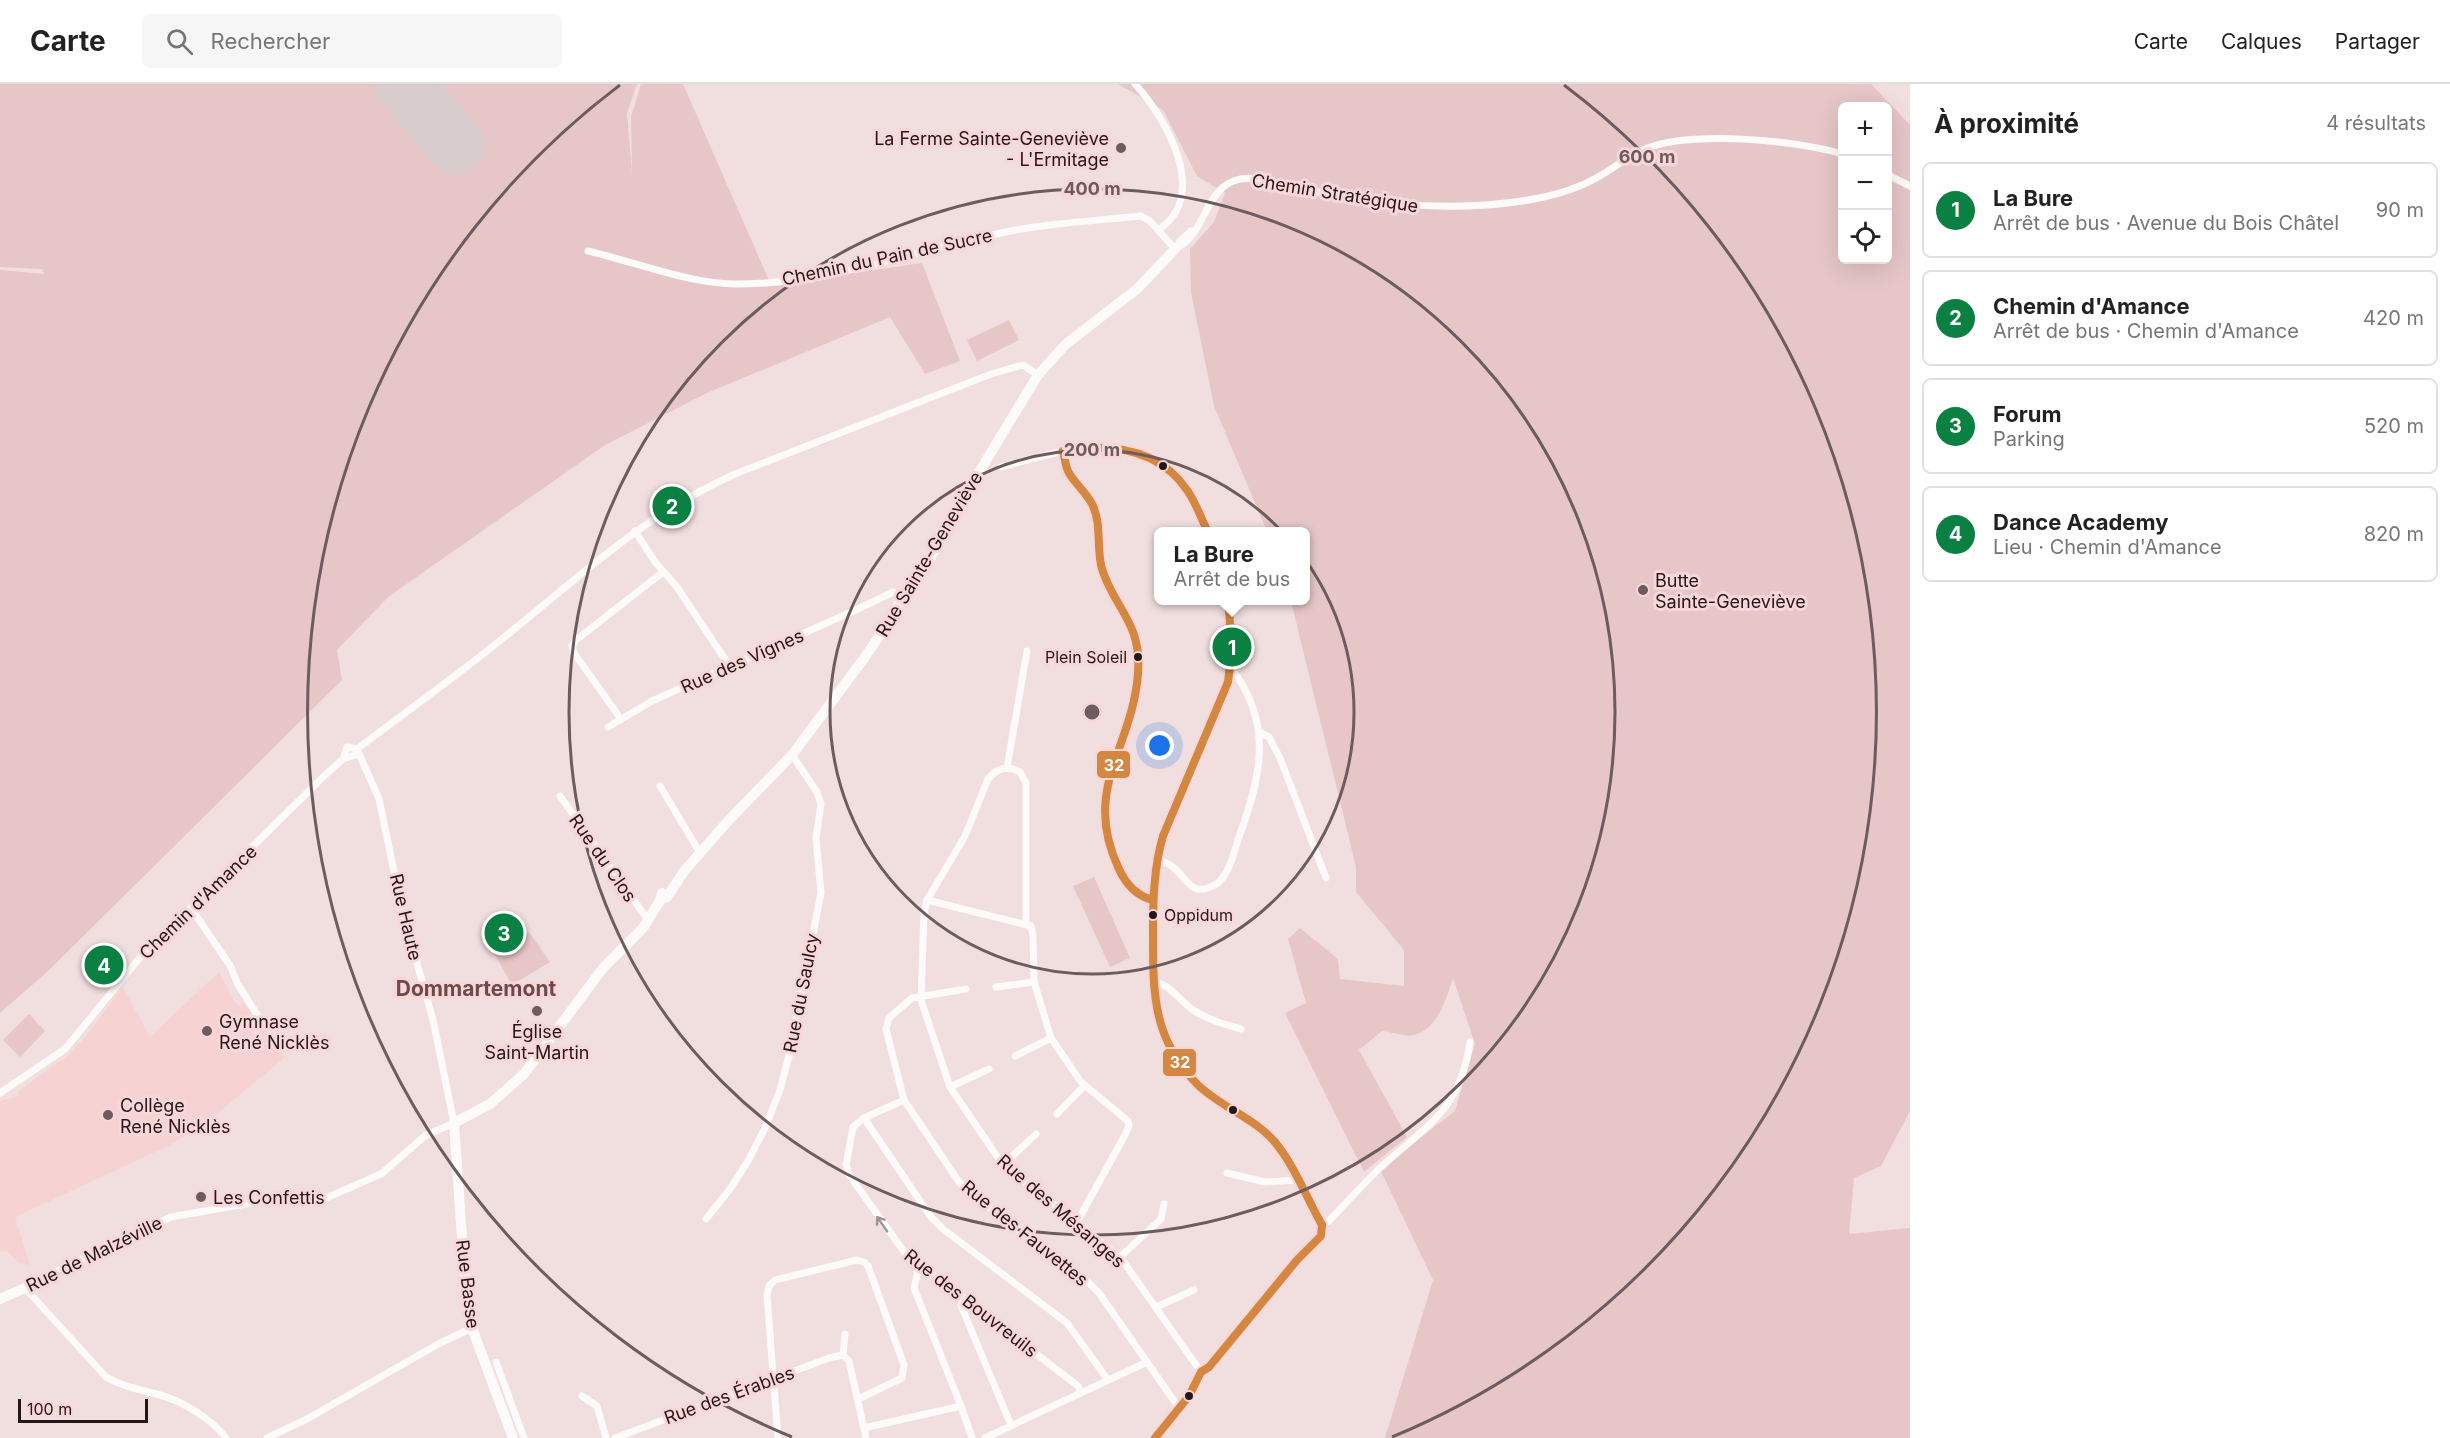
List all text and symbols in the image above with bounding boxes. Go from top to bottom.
search box [142,14,562,68]
text: Carte [30,24,106,58]
icon: search [163,25,196,58]
text: Rechercher [211,28,330,54]
text: Carte [2134,29,2188,54]
text: Calques [2221,29,2302,54]
text: Partager [2335,29,2420,54]
map controls [1838,102,1892,264]
button: + [1838,102,1892,156]
text: À proximité [1934,108,2079,139]
text: 4 résultats [2326,111,2426,135]
place label: La Ferme Sainte-Geneviève - L'Ermitage [874,128,1109,170]
marker: La Ferme Sainte-Geneviève - L'Ermitage [1114,141,1128,155]
text: 600 m [1619,146,1675,167]
button: − [1838,156,1892,210]
street label: Chemin Stratégique [1250,169,1420,217]
text: 400 m [1063,178,1121,199]
text: La Bure [1993,185,2073,211]
text: 1 [1951,198,1960,222]
text: 90 m [2376,198,2424,222]
button: locate [1838,210,1892,264]
text: Arrêt de bus · Avenue du Bois Châtel [1993,211,2339,235]
street label: Chemin du Pain de Sucre [780,224,994,290]
text: Chemin d'Amance [1993,293,2190,319]
text: 2 [1949,306,1962,330]
text: 420 m [2363,306,2424,330]
text: Arrêt de bus · Chemin d'Amance [1993,319,2299,343]
text: Forum [1993,401,2062,427]
text: 3 [1949,414,1962,438]
text: 520 m [2364,414,2424,438]
text: Parking [1993,427,2065,451]
text: 200 m [1064,439,1120,460]
unlabelled marker [1157,460,1169,472]
street label: Rue Sainte-Geneviève [871,468,987,640]
pin: 2 [652,484,692,528]
text: Dance Academy [1993,509,2168,535]
text: 4 [1949,522,1962,546]
text: 820 m [2364,522,2424,546]
popup [1154,527,1310,605]
text: Lieu · Chemin d'Amance [1993,535,2222,559]
text: La Bure [1174,541,1254,567]
text: Arrêt de bus [1174,567,1290,591]
place label: Butte Sainte-Geneviève [1655,570,1806,612]
marker: Butte Sainte-Geneviève [1636,583,1650,597]
street label: Rue des Vignes [677,624,807,698]
pin: 1 [1212,624,1252,670]
place label: Plein Soleil [1045,647,1127,667]
marker: Plein Soleil [1132,651,1144,663]
centre of rings [1082,702,1102,722]
your location [1145,731,1174,760]
line badge: 32 [1096,750,1131,779]
text: 32 [1104,755,1124,775]
street label: Rue du Clos [565,810,641,906]
street label: Chemin d'Amance [135,841,261,963]
street label: Rue Haute [386,872,426,962]
place label: Oppidum [1164,905,1233,925]
marker: Oppidum [1147,909,1159,921]
pin: 3 [484,910,524,956]
street label: Rue du Saulcy [779,932,823,1054]
pin: 4 [84,942,124,988]
district label: Dommartemont [396,976,556,1001]
marker: Église Saint-Martin [530,1004,544,1018]
place label: Gymnase René Nicklès [219,1011,329,1053]
place label: Église Saint-Martin [485,1020,589,1063]
marker: Gymnase René Nicklès [200,1024,214,1038]
line badge: 32 [1162,1048,1197,1077]
text: 32 [1170,1052,1190,1072]
place label: Collège René Nicklès [120,1095,230,1137]
unlabelled marker [1227,1104,1239,1116]
marker: Collège René Nicklès [101,1108,115,1122]
street label: Rue des Mésanges [993,1150,1129,1272]
street label: Rue des Fauvettes [958,1176,1092,1290]
place label: Les Confettis [213,1187,325,1208]
marker: Les Confettis [194,1190,208,1204]
street label: Rue de Malzéville [23,1212,165,1296]
one-way arrow [876,1216,888,1232]
street label: Rue Basse [452,1238,484,1330]
street label: Rue des Bouvreuils [900,1245,1042,1361]
street label: Rue des Érables [661,1361,797,1428]
unlabelled marker [1183,1390,1195,1402]
scale bar [18,1396,148,1424]
text: 100 m [27,1399,72,1419]

